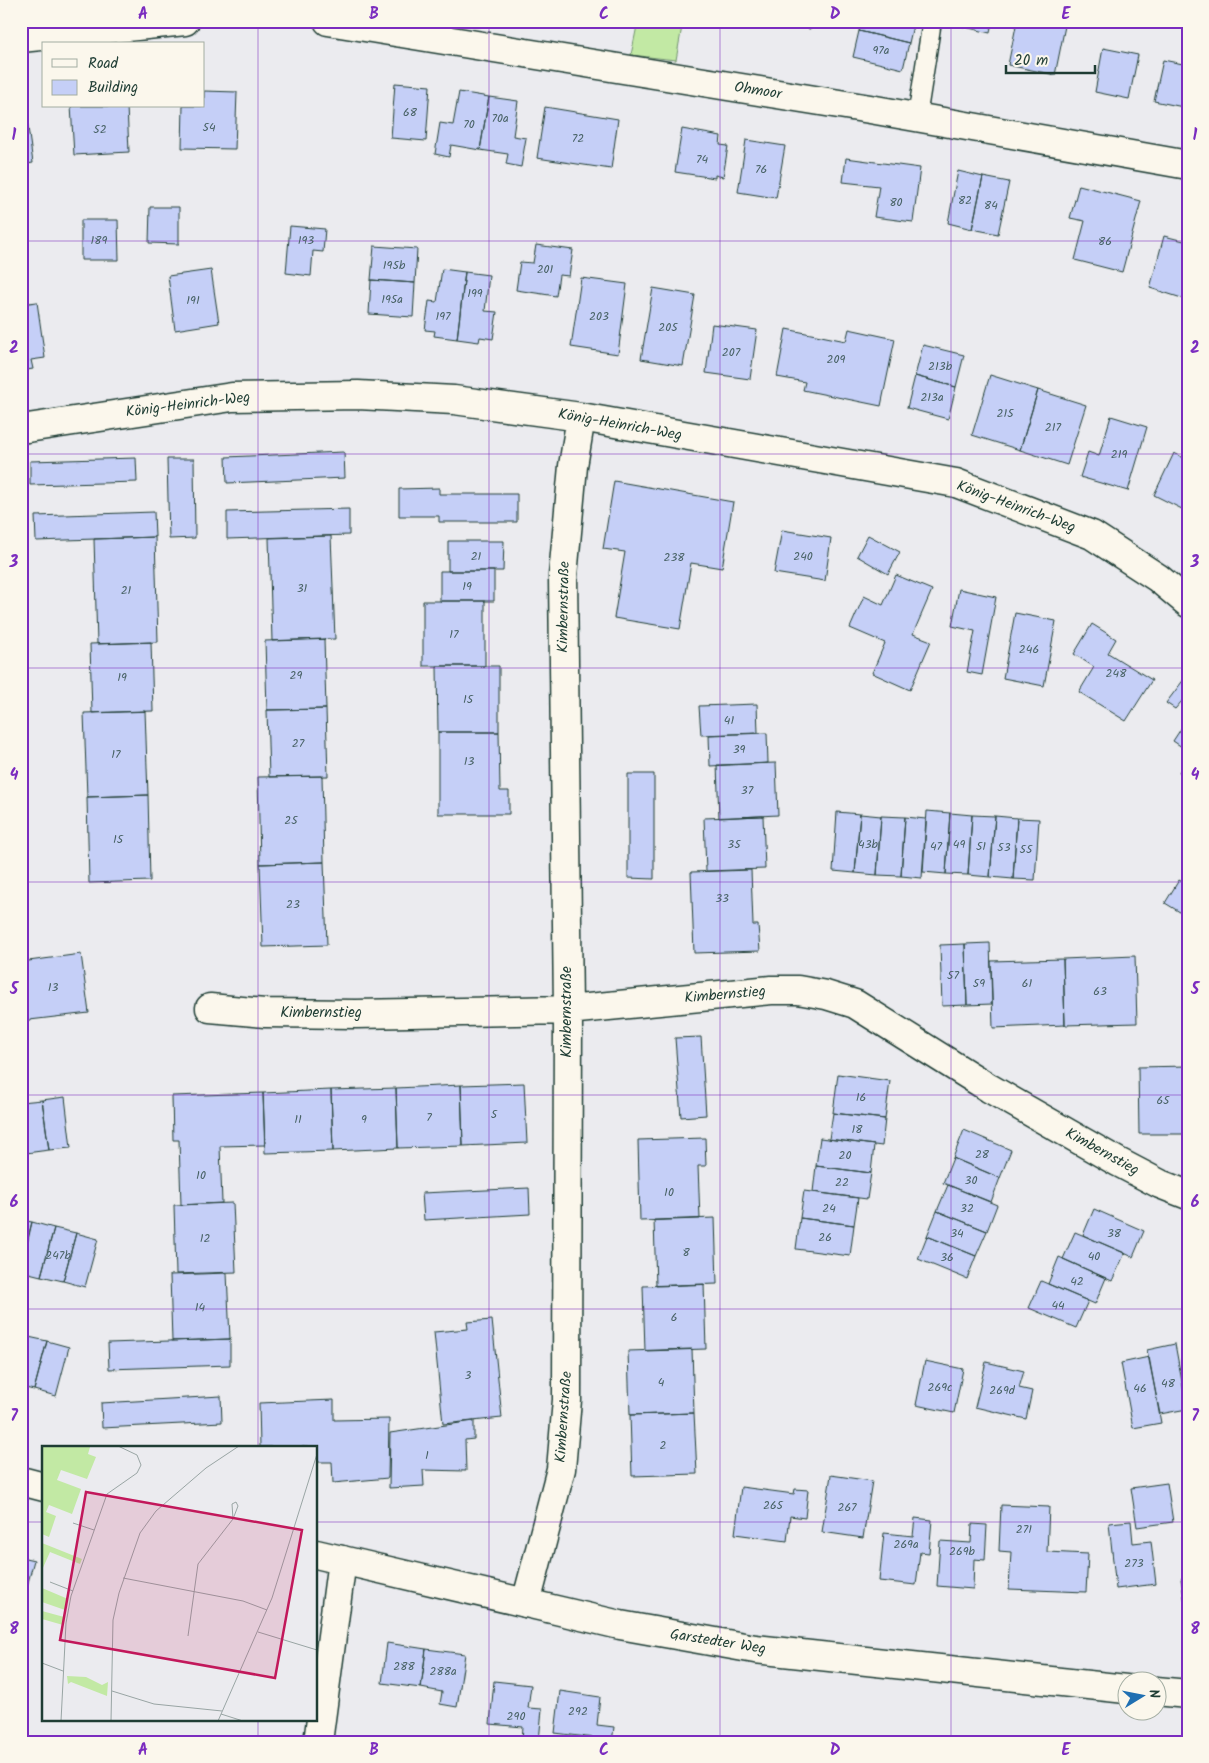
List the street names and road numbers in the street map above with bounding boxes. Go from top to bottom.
street label: Ohmoor [733,75,784,107]
street label: König-Heinrich-Weg [124,385,252,425]
street label: König-Heinrich-Weg [556,402,684,448]
street label: König-Heinrich-Weg [953,474,1079,540]
street label: Kimbernstraße [551,561,577,653]
street label: Kimbernstraße [555,966,579,1058]
street label: Kimbernstieg [683,979,767,1011]
street label: Kimbernstieg [280,1001,362,1025]
street label: Kimbernstieg [1060,1122,1144,1182]
street label: Kimbernstraße [549,1370,579,1464]
street label: Garstedter Weg [668,1623,768,1661]

